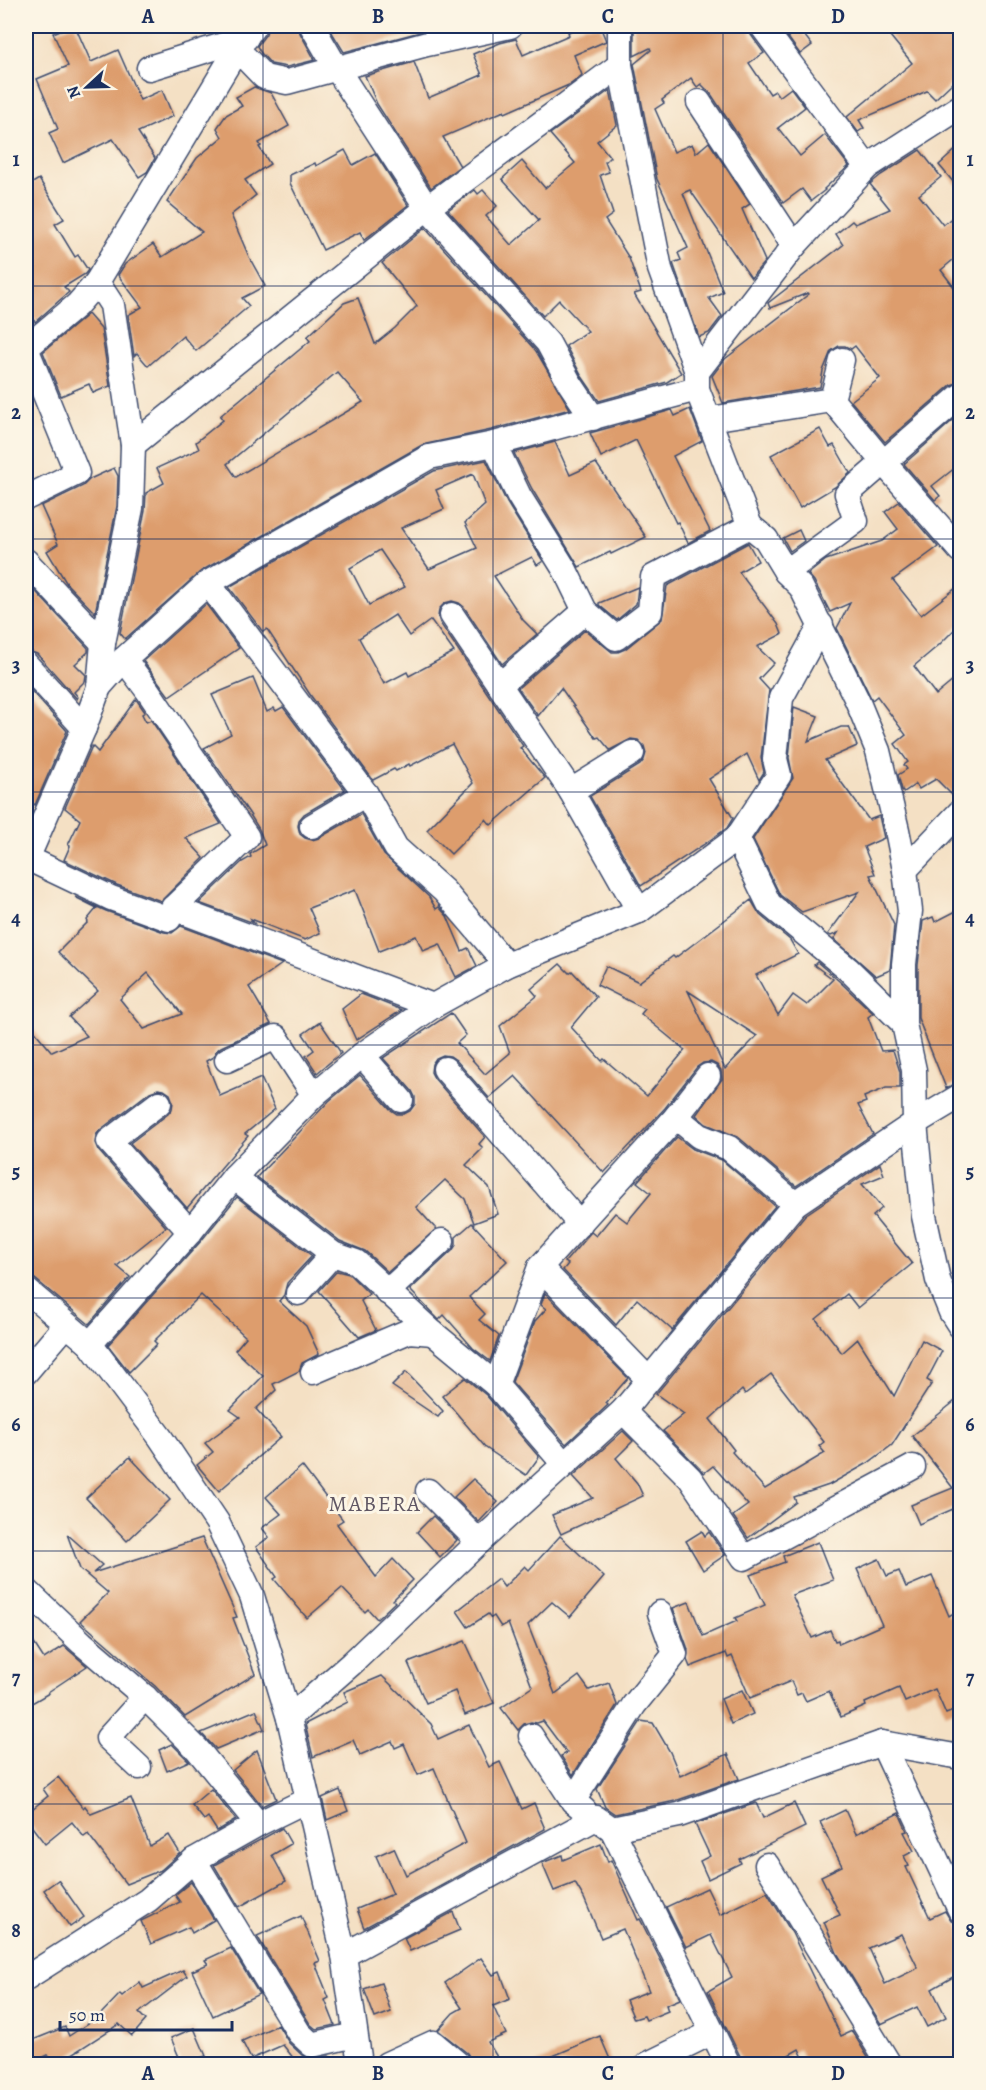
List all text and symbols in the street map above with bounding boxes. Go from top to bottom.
text: A [141,3,155,30]
text: B [372,3,384,30]
text: C [602,3,614,30]
text: D [831,3,845,30]
north arrow [57,57,117,117]
text: N [62,82,86,102]
text: 1 [12,146,20,173]
text: 1 [966,146,974,173]
text: 2 [11,399,21,426]
text: 2 [965,399,975,426]
text: 3 [12,652,20,679]
text: 3 [966,652,974,679]
text: 4 [11,905,21,932]
text: 4 [965,905,975,932]
text: 5 [12,1158,20,1185]
text: 5 [966,1158,974,1185]
text: 6 [11,1411,21,1438]
text: 6 [965,1411,975,1438]
district label: MABERA [329,1489,421,1519]
text: 7 [12,1664,21,1691]
text: 7 [966,1664,975,1691]
text: 8 [11,1917,21,1944]
text: 8 [965,1917,975,1944]
scale bar [60,1994,232,2032]
text: 50 m [69,2003,105,2027]
text: A [141,2060,155,2087]
text: B [372,2060,384,2087]
text: C [602,2060,614,2087]
text: D [831,2060,845,2087]

